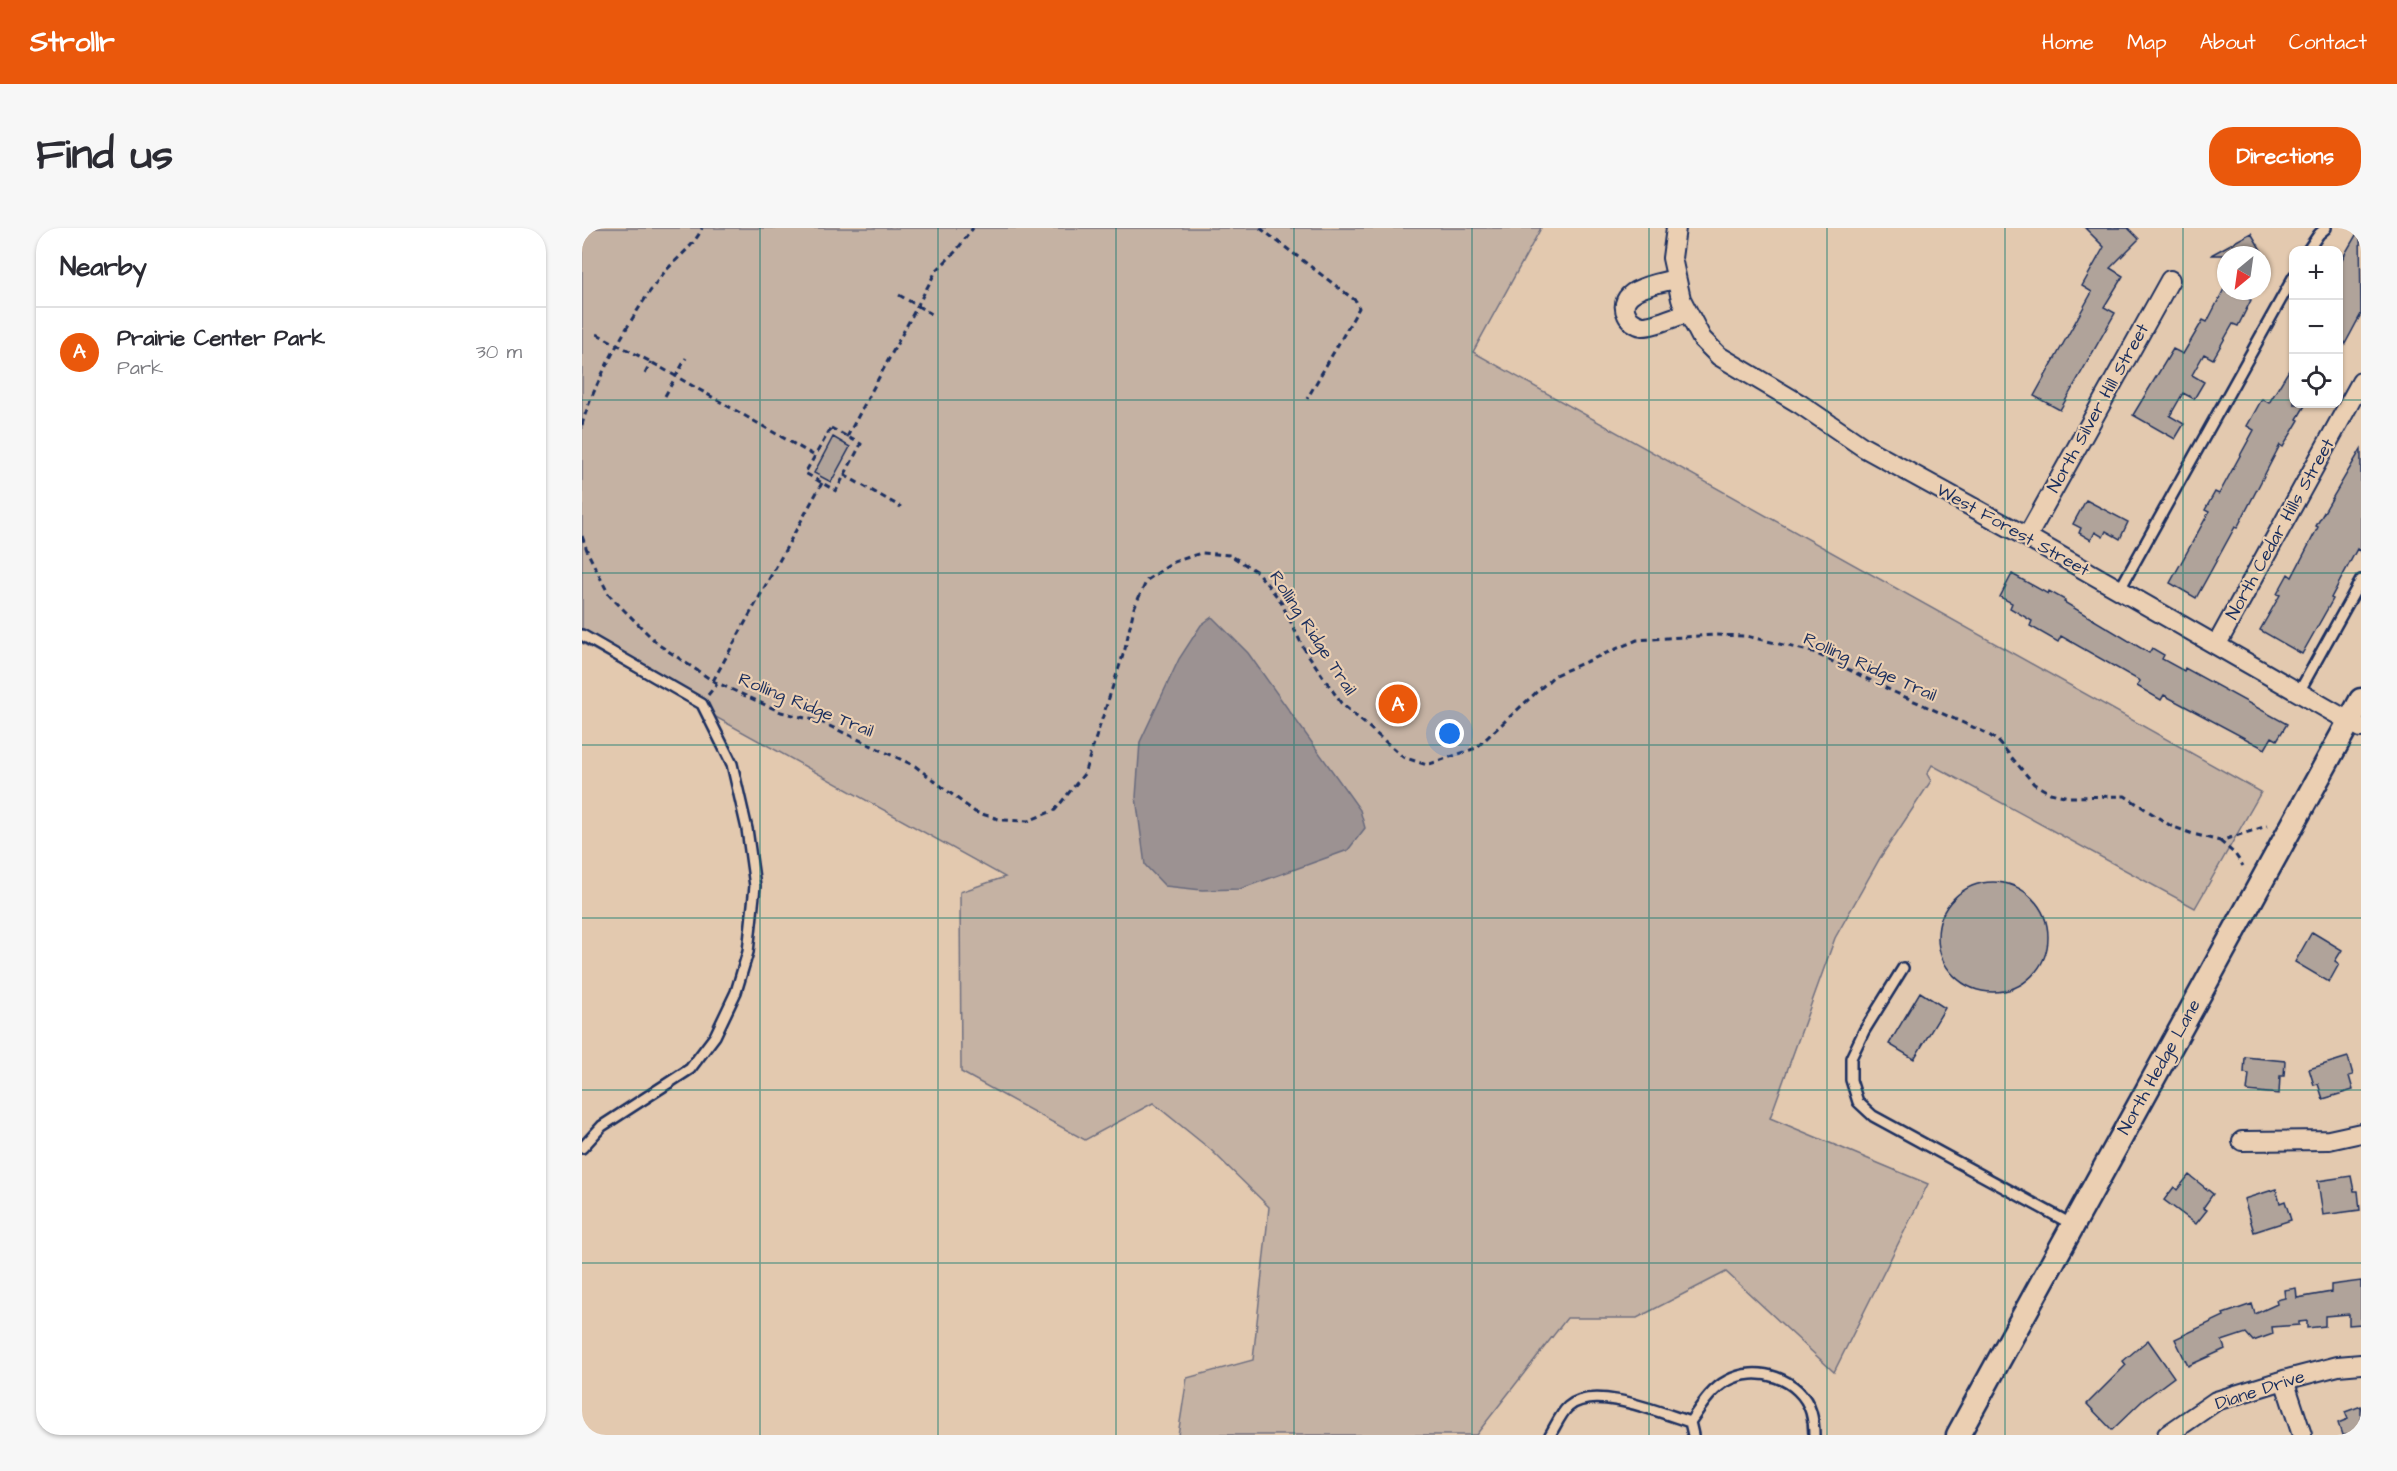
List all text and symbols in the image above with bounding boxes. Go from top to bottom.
text: Strollr [30,23,115,62]
text: Home [2042,28,2094,57]
text: Map [2127,28,2167,57]
text: About [2200,28,2256,57]
text: Contact [2289,28,2367,57]
text: Find us [36,127,173,185]
button: Directions [2209,127,2361,186]
north arrow [2217,246,2271,300]
map controls [2289,246,2343,408]
button: + [2289,246,2343,300]
text: Nearby [60,249,147,285]
button: − [2289,300,2343,354]
street label: North Silver Hill Street [2041,318,2155,497]
text: Prairie Center Park [117,323,325,354]
text: A [73,338,86,366]
text: 30 m [476,338,522,366]
text: Park [117,354,163,382]
button: locate [2289,354,2343,408]
street label: North Cedar Hills Street [2220,433,2341,624]
street label: West Forest Street [1932,477,2095,583]
street label: Rolling Ridge Trail [1263,566,1363,701]
street label: Rolling Ridge Trail [1799,626,1941,709]
street label: Rolling Ridge Trail [734,666,877,744]
pin: A [1378,682,1418,726]
your location [1435,719,1464,748]
street label: North Hedge Lane [2111,995,2208,1140]
street label: Diane Drive [2212,1364,2308,1416]

